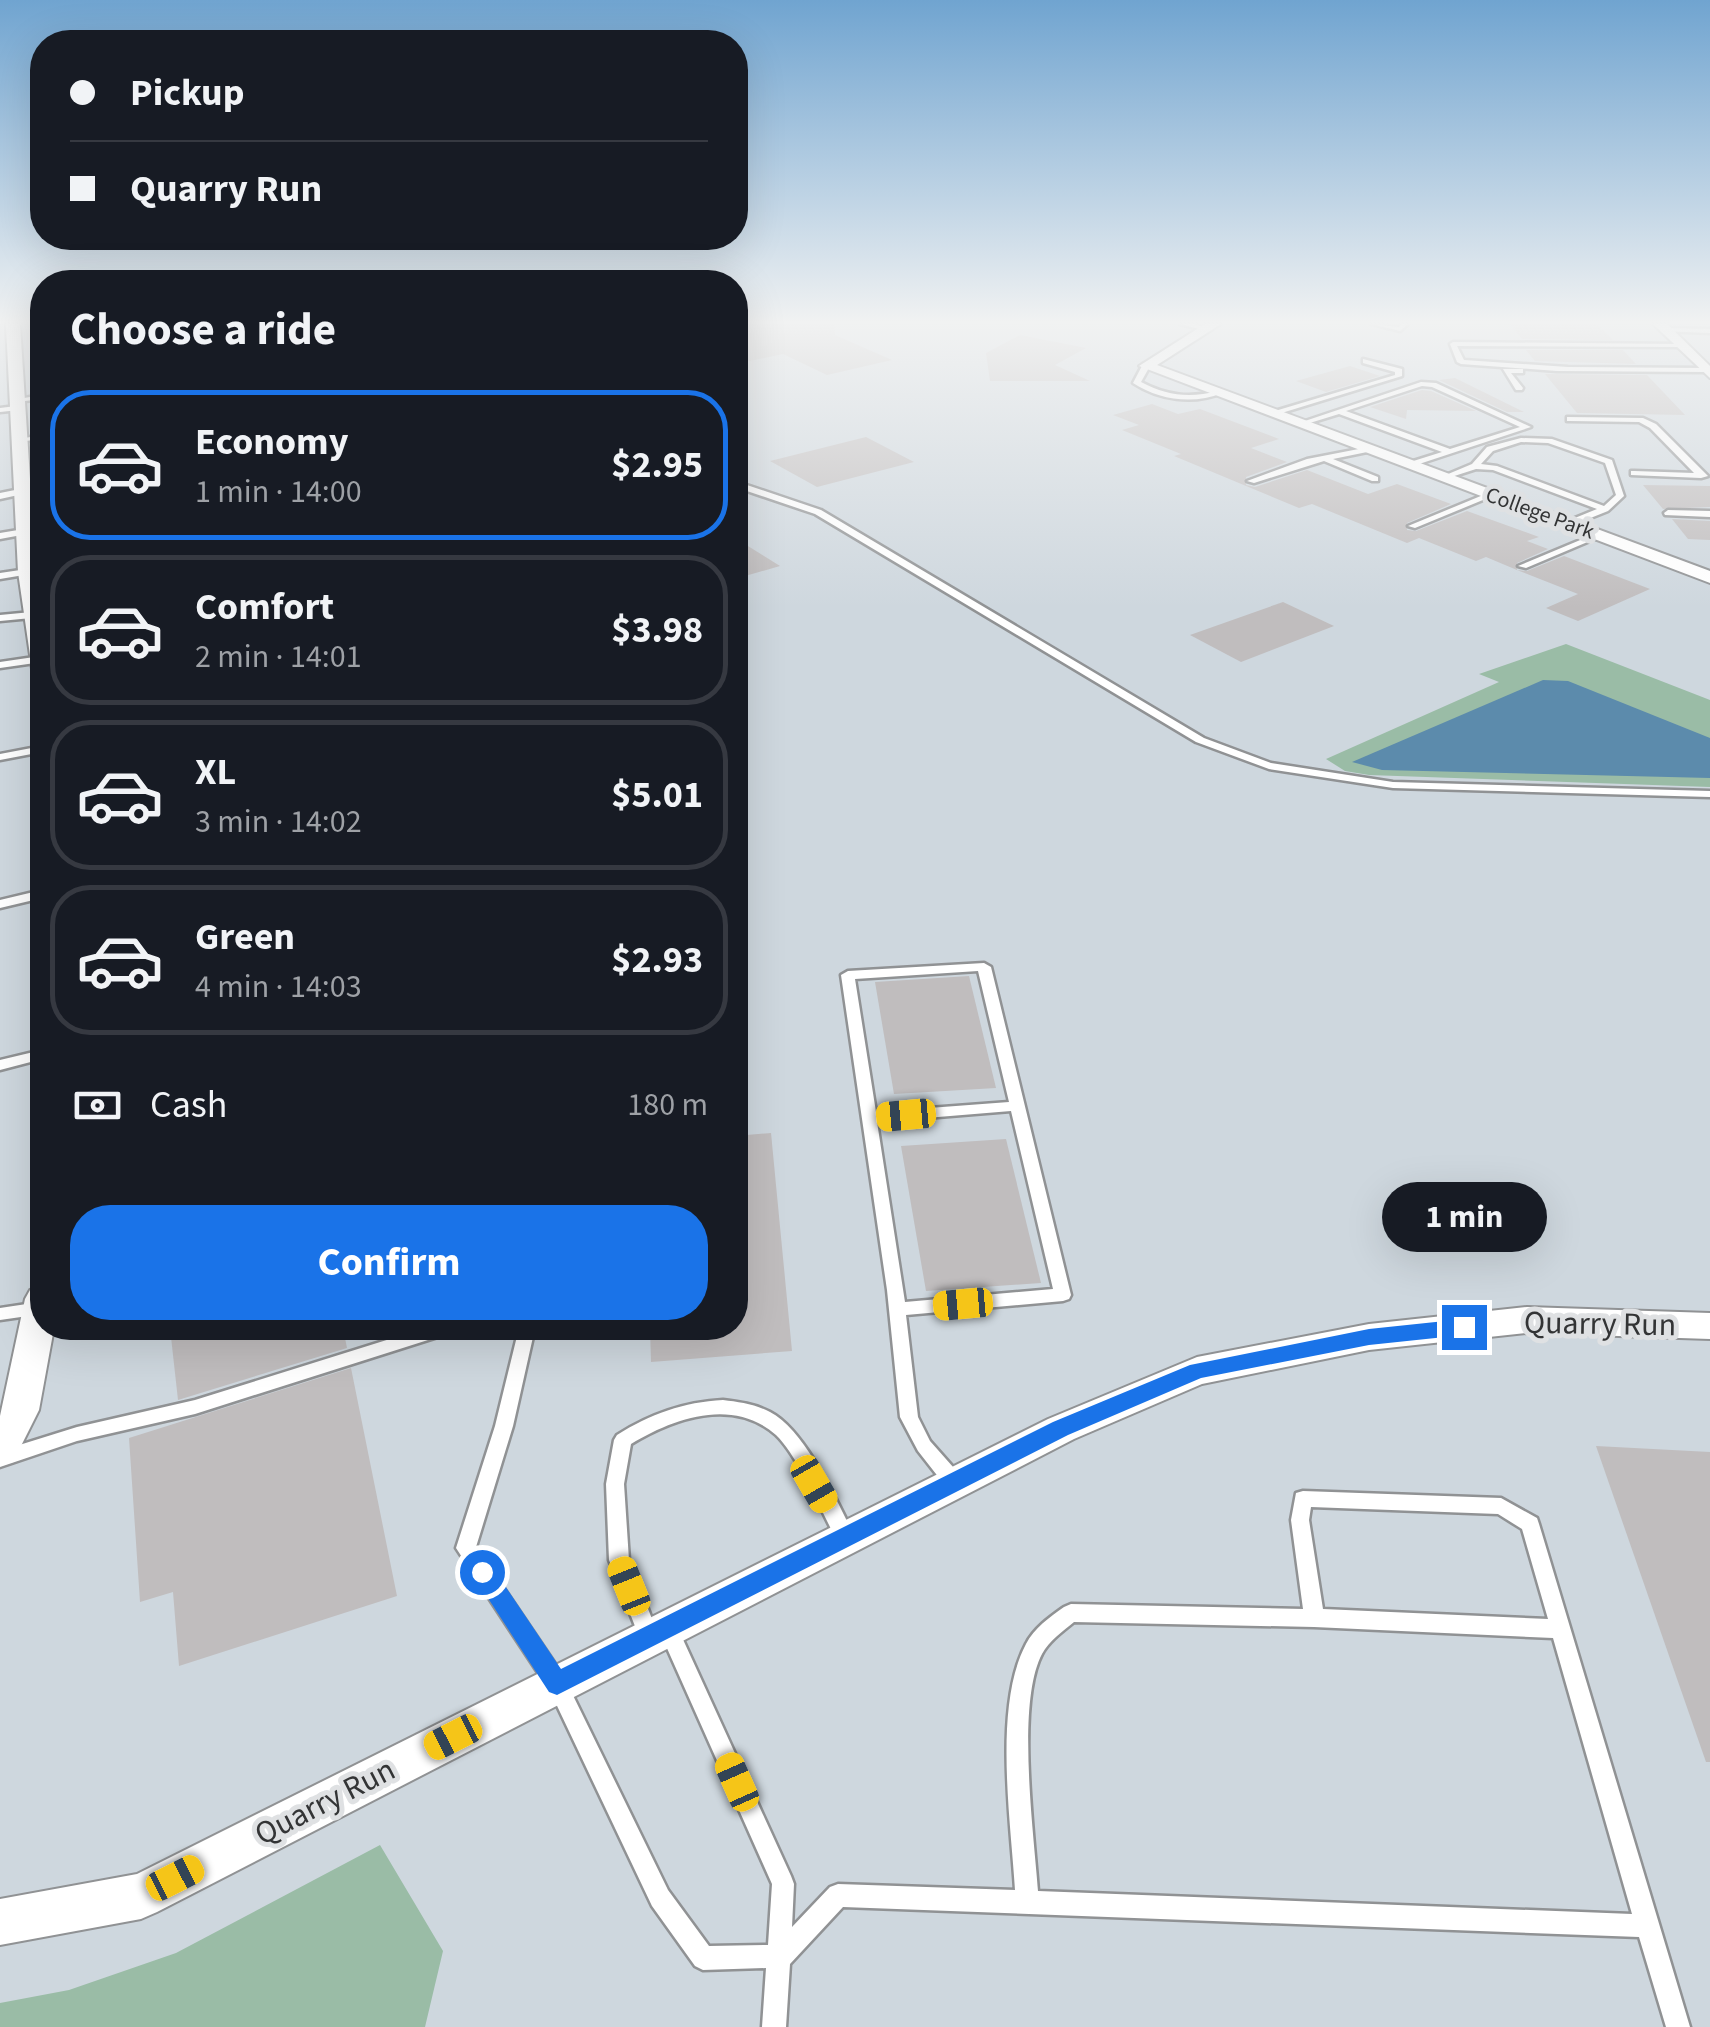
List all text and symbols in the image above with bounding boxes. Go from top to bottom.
text: Pickup [130,66,244,120]
text: Quarry Run [130,162,322,216]
text: Choose a ride [70,298,336,362]
text: Economy [195,415,348,469]
icon: car [75,420,165,510]
text: $2.95 [611,438,703,492]
text: 1 min · 14:00 [195,469,362,515]
street label: College Park [1481,479,1599,548]
text: Comfort [195,580,334,634]
icon: car [75,585,165,675]
text: $3.98 [611,603,703,657]
text: 2 min · 14:01 [195,634,362,680]
text: XL [195,745,236,799]
icon: car [75,750,165,840]
text: $5.01 [611,768,703,822]
text: 3 min · 14:02 [195,799,362,845]
text: Green [195,910,295,964]
icon: car [75,915,165,1005]
text: $2.93 [611,933,703,987]
text: 4 min · 14:03 [195,964,362,1010]
icon: cash [70,1078,125,1133]
text: Cash [150,1078,227,1132]
text: 180 m [627,1082,708,1128]
car [875,1097,937,1133]
callout: 1 min [1382,1182,1546,1252]
text: 1 min [1426,1194,1503,1240]
button: Confirm [70,1205,708,1320]
car [932,1286,994,1322]
street label: Quarry Run [1523,1300,1677,1348]
route end [1442,1305,1487,1350]
car [786,1451,842,1517]
route start [460,1550,505,1595]
car [604,1553,654,1619]
car [419,1710,487,1764]
street label: Quarry Run [247,1747,403,1857]
car [711,1748,763,1816]
car [141,1851,209,1905]

